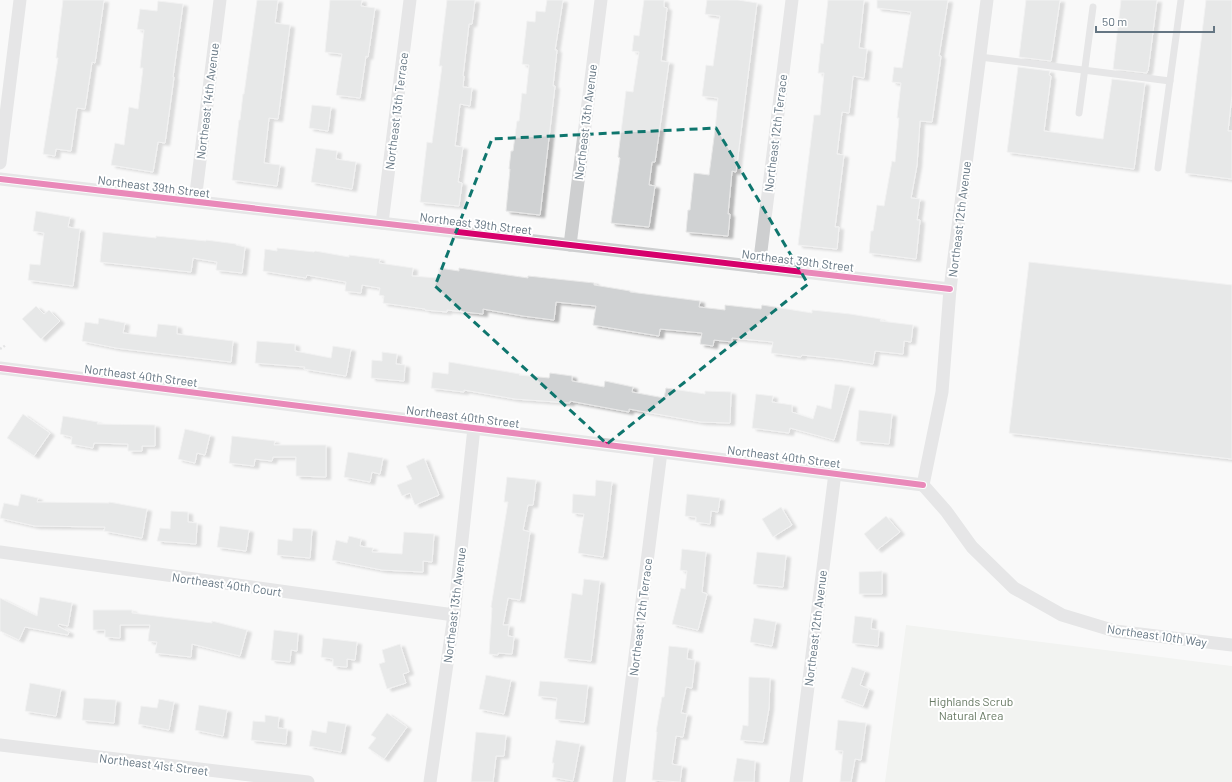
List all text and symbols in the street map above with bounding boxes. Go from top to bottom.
scale bar [1096,8,1214,34]
text: 50 m [1102,14,1127,28]
street label: Northeast 14th Avenue [193,42,221,160]
street label: Northeast 13th Terrace [382,51,410,171]
street label: Northeast 13th Avenue [571,63,599,181]
street label: Northeast 12th Terrace [761,73,789,193]
street label: Northeast 12th Avenue [945,160,973,278]
street label: Northeast 39th Street [97,172,211,200]
street label: Northeast 39th Street [419,209,533,237]
street label: Northeast 39th Street [741,246,855,274]
street label: Northeast 40th Street [83,361,199,389]
street label: Northeast 40th Street [405,402,521,430]
street label: Northeast 40th Street [726,442,842,470]
street label: Northeast 13th Avenue [440,546,468,664]
street label: Northeast 12th Terrace [626,557,654,677]
street label: Northeast 40th Court [171,569,283,599]
street label: Northeast 12th Avenue [801,569,829,687]
street label: Northeast 10th Way [1106,621,1208,649]
park label: Highlands Scrub Natural Area [929,694,1013,722]
street label: Northeast 41st Street [99,750,209,778]

